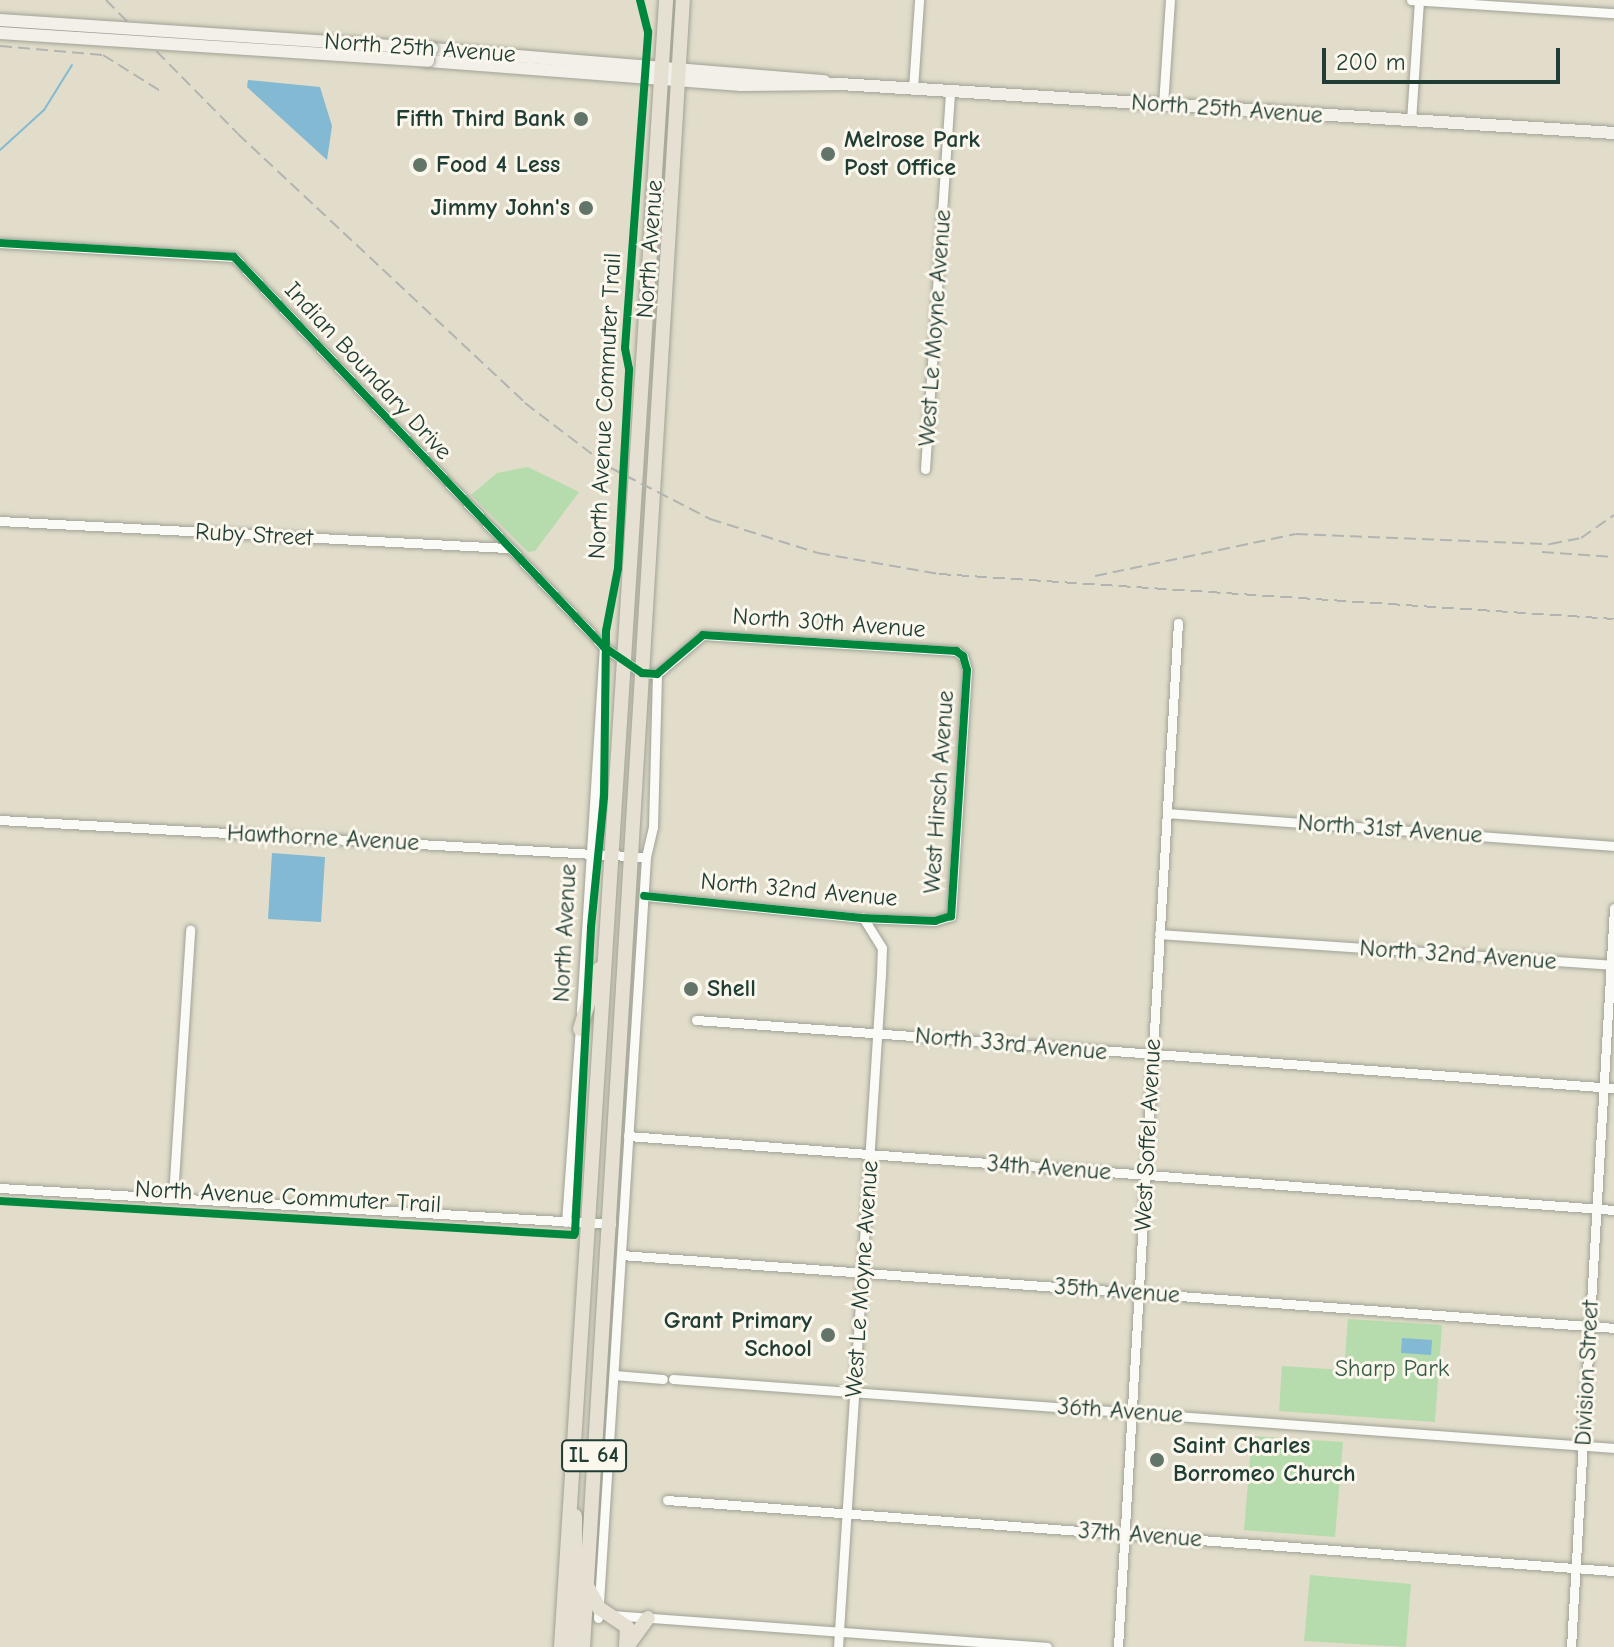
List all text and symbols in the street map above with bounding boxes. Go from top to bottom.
street label: North 25th Avenue [323,27,517,69]
scale bar [1326,32,1564,82]
text: 200 m [1336,48,1406,76]
street label: North 25th Avenue [1130,88,1324,130]
place label: Fifth Third Bank [396,105,565,133]
marker: Fifth Third Bank [572,110,590,128]
place label: Melrose Park Post Office [844,126,980,182]
marker: Melrose Park Post Office [819,145,837,163]
place label: Food 4 Less [436,151,560,179]
marker: Food 4 Less [411,156,429,174]
street label: North Avenue [631,179,669,319]
place label: Jimmy John's [431,194,570,222]
marker: Jimmy John's [577,199,595,217]
street label: West Le Moyne Avenue [912,209,958,447]
street label: North Avenue Commuter Trail [583,252,627,560]
street label: Indian Boundary Drive [278,276,458,466]
street label: Ruby Street [194,518,314,552]
street label: North 30th Avenue [732,602,926,644]
street label: West Hirsch Avenue [918,689,960,895]
street label: North 31st Avenue [1297,808,1483,850]
street label: Hawthorne Avenue [226,819,420,857]
street label: North Avenue [547,863,583,1003]
street label: North 32nd Avenue [699,867,899,913]
street label: North 32nd Avenue [1358,934,1558,976]
place label: Shell [707,975,756,1003]
marker: Shell [682,980,700,998]
street label: North 33rd Avenue [914,1021,1108,1067]
street label: West Soffel Avenue [1129,1038,1167,1232]
street label: 34th Avenue [986,1149,1112,1187]
street label: West Le Moyne Avenue [839,1160,885,1398]
street label: North Avenue Commuter Trail [134,1175,442,1219]
street label: 35th Avenue [1053,1272,1181,1310]
street label: Division Street [1569,1300,1605,1446]
place label: Grant Primary School [664,1307,812,1363]
marker: Grant Primary School [819,1326,837,1344]
park label: Sharp Park [1335,1355,1449,1383]
street label: 36th Avenue [1056,1392,1184,1430]
place label: Saint Charles Borromeo Church [1173,1432,1356,1488]
road number: IL 64 [560,1438,628,1474]
marker: Saint Charles Borromeo Church [1148,1451,1166,1469]
street label: 37th Avenue [1077,1516,1203,1554]

